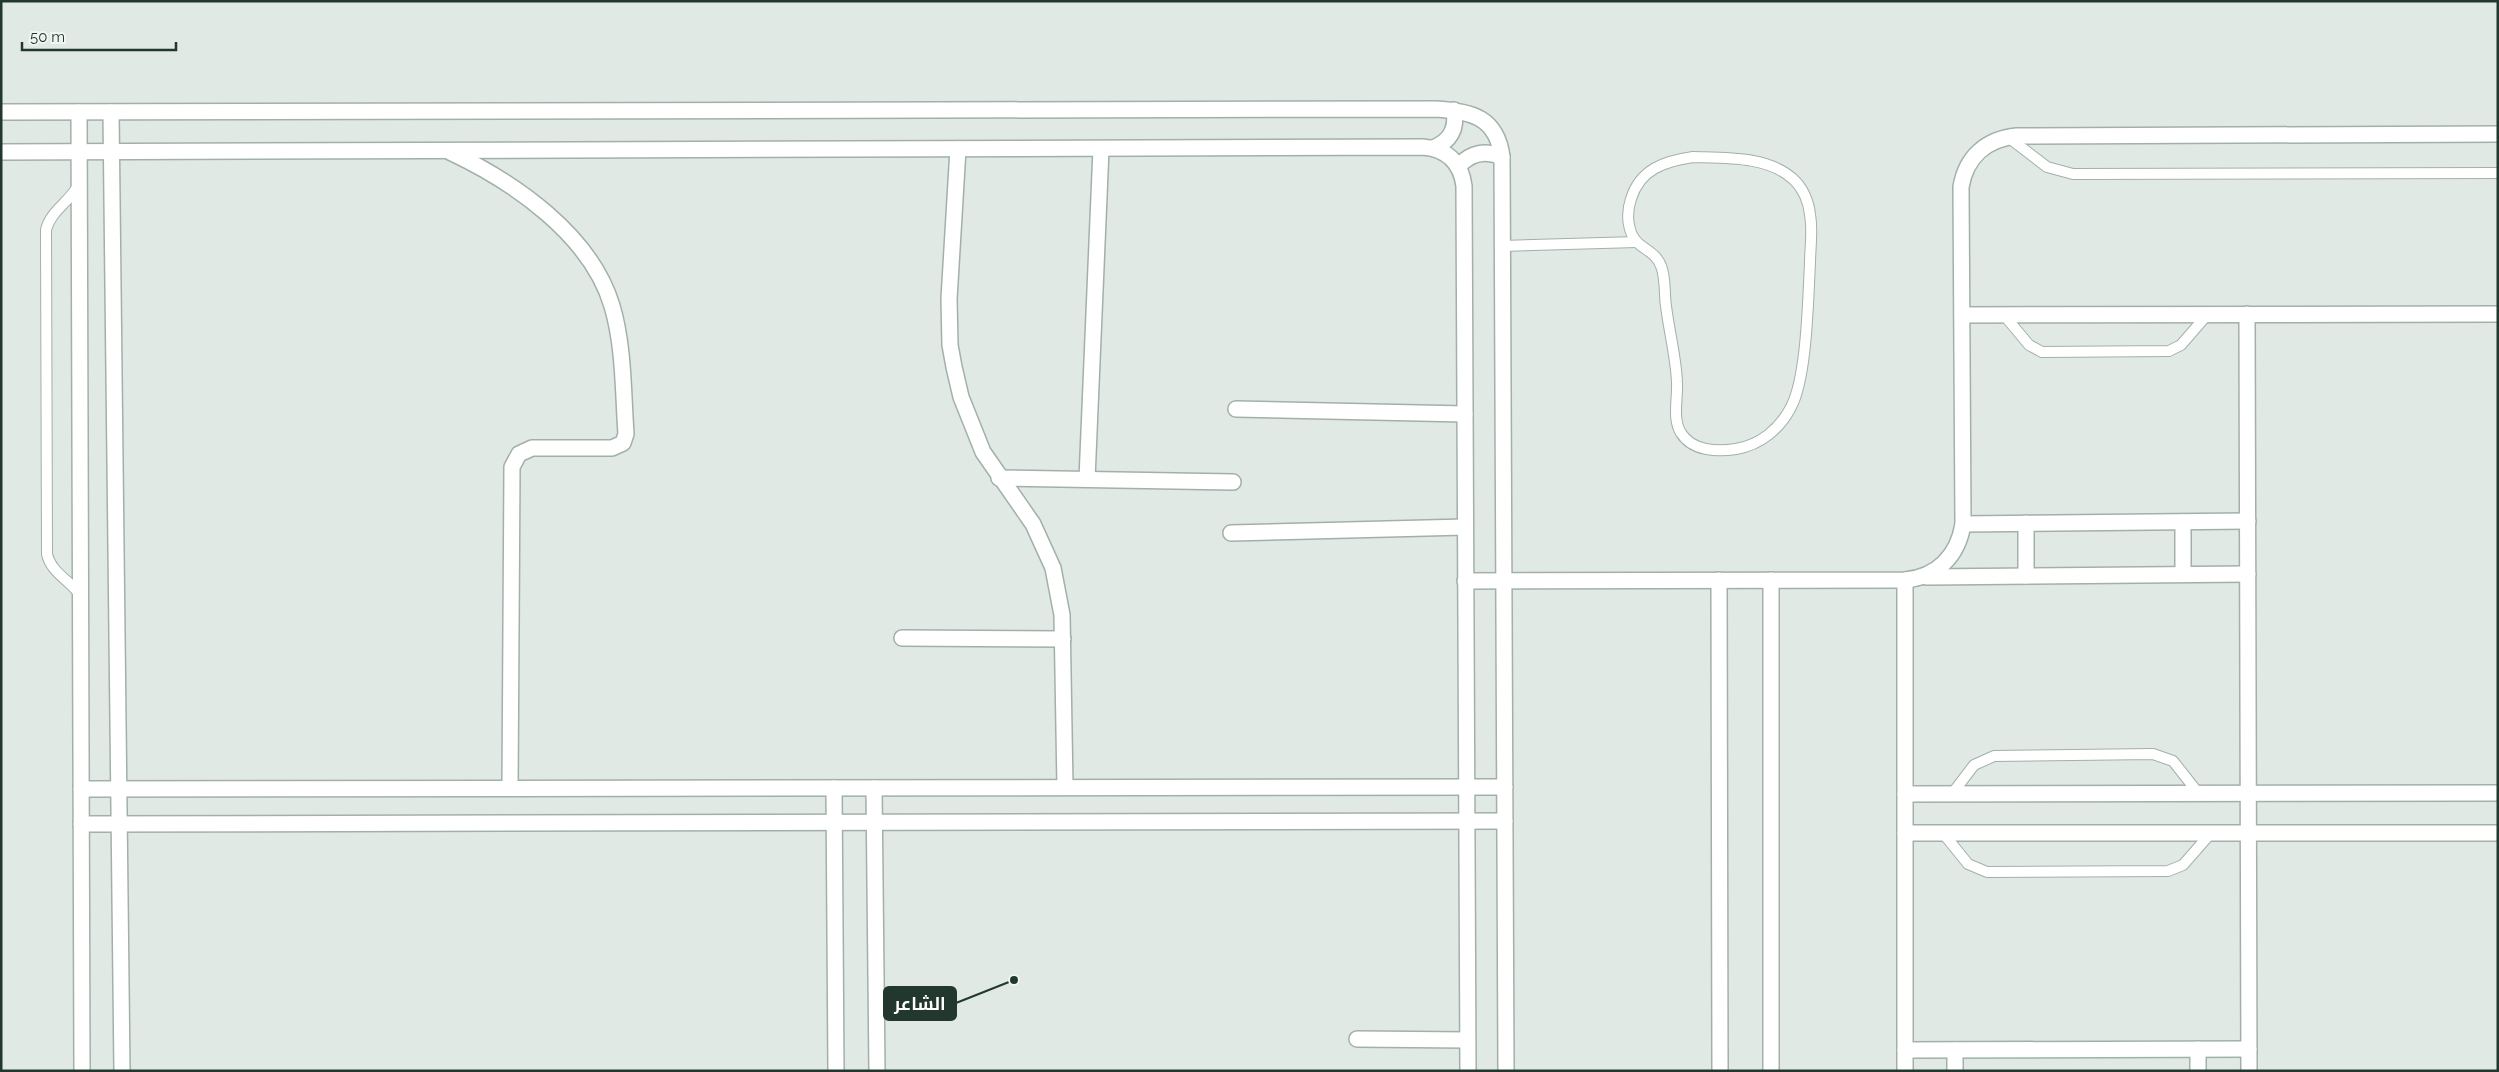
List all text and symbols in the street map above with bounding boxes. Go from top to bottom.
scale bar [22,20,176,52]
text: 50 m [30,28,65,46]
callout: الشاعر [884,987,956,1020]
text: الشاعر [893,993,946,1015]

